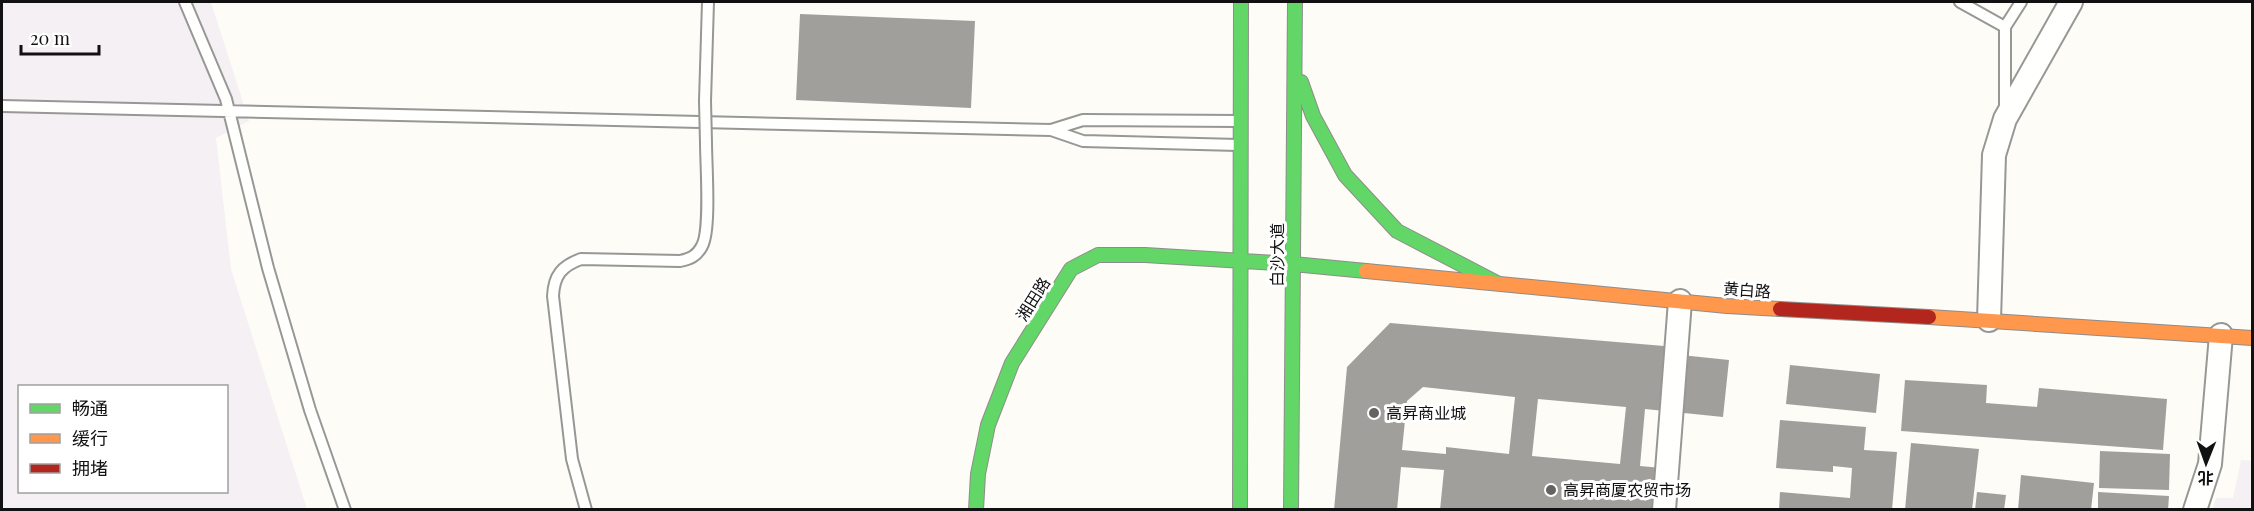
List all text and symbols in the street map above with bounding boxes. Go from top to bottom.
scale bar [21,18,99,56]
text: 20 m [30,26,70,50]
street label: 白沙大道 [1266,223,1287,287]
street label: 湘田路 [1011,273,1054,325]
street label: 黄白路 [1722,277,1772,302]
legend [18,385,228,493]
text: 畅通 [72,396,108,420]
place label: 高昇商业城 [1386,402,1466,423]
marker: 高昇商业城 [1367,406,1381,420]
text: 缓行 [72,426,108,450]
north arrow [2176,433,2236,493]
text: 拥堵 [72,456,108,480]
text: 北 [2198,468,2214,489]
place label: 高昇商厦农贸市场 [1563,479,1691,500]
marker: 高昇商厦农贸市场 [1544,483,1558,497]

